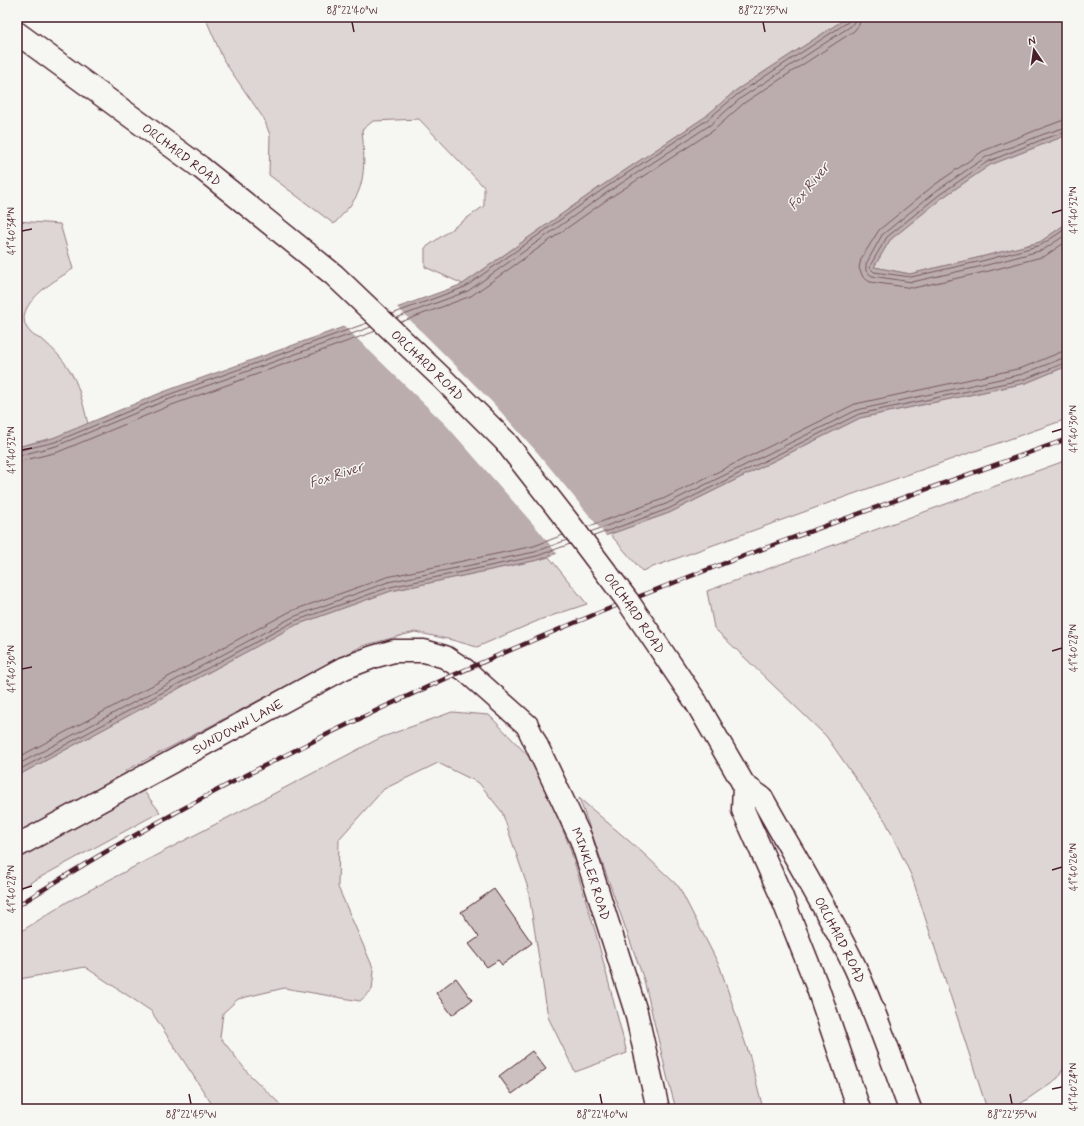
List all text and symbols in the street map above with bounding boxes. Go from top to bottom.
text: 88°22'40"W [326,4,378,18]
text: 88°22'35"W [738,4,788,18]
north arrow [1014,30,1054,70]
text: N [1027,34,1037,49]
street label: ORCHARD ROAD [138,120,224,191]
water label: Fox River [784,158,835,214]
text: 41°40'32"N [1067,186,1081,234]
text: 41°40'34"N [5,207,19,255]
street label: ORCHARD ROAD [387,327,467,405]
text: 41°40'30"N [1067,405,1081,453]
text: 41°40'32"N [5,426,19,474]
water label: Fox River [307,457,368,492]
street label: ORCHARD ROAD [600,570,668,657]
text: 41°40'28"N [1067,624,1081,672]
text: 41°40'30"N [5,645,19,693]
street label: SUNDOWN LANE [190,696,287,759]
street label: MINKLER ROAD [567,825,613,923]
text: 41°40'26"N [1067,843,1081,891]
text: 41°40'28"N [5,865,19,913]
street label: ORCHARD ROAD [810,894,868,986]
text: 41°40'24"N [1067,1062,1081,1111]
text: 88°22'45"W [166,1108,216,1122]
text: 88°22'40"W [576,1108,628,1122]
text: 88°22'35"W [987,1108,1037,1122]

